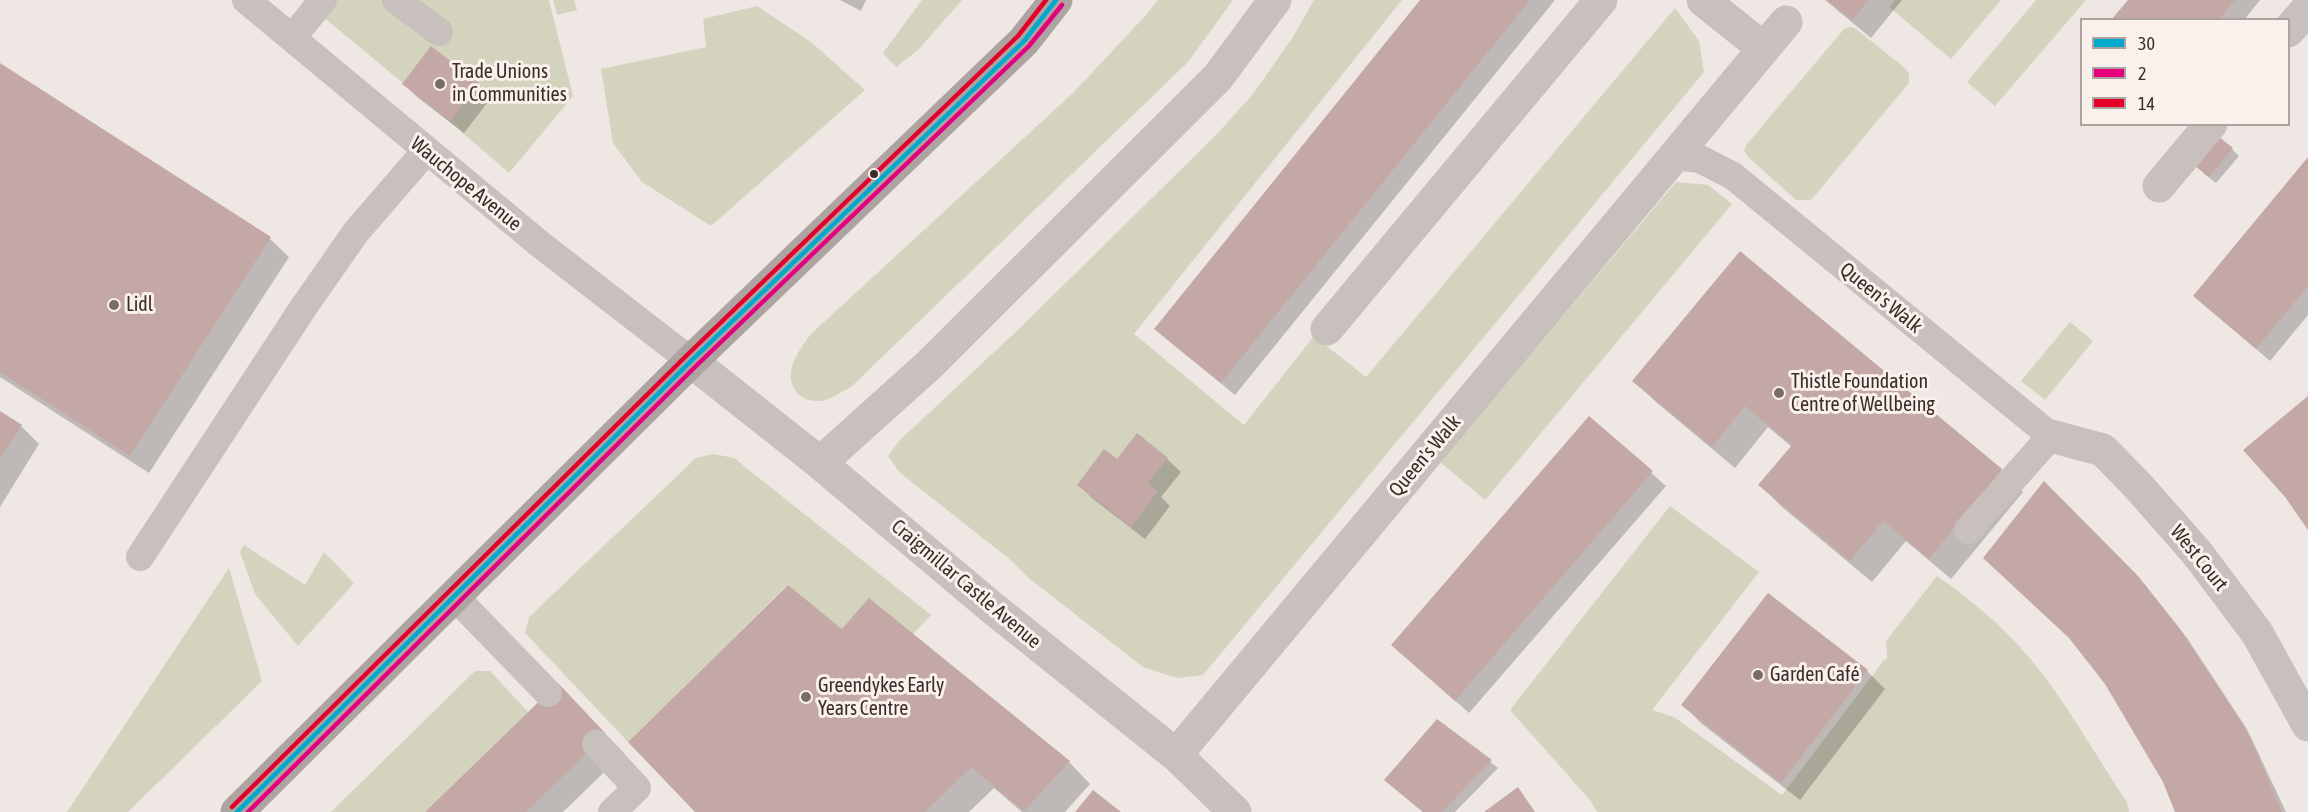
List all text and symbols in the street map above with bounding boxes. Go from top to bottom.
legend [2080,18,2290,126]
text: 30 [2138,33,2155,54]
place label: Trade Unions in Communities [452,60,567,107]
text: 2 [2138,63,2146,84]
marker: Trade Unions in Communities [433,77,447,91]
text: 14 [2138,93,2155,114]
street label: Wauchope Avenue [406,132,526,236]
unlabelled marker [868,168,880,180]
street label: Queen's Walk [1835,257,1927,339]
place label: Lidl [126,293,153,317]
marker: Lidl [107,298,121,312]
place label: Thistle Foundation Centre of Wellbeing [1791,370,1935,417]
marker: Thistle Foundation Centre of Wellbeing [1772,386,1786,400]
street label: Queen's Walk [1384,410,1466,502]
street label: Craigmillar Castle Avenue [886,514,1046,654]
street label: West Court [2165,520,2233,596]
place label: Garden Café [1770,663,1860,687]
marker: Garden Café [1751,668,1765,682]
place label: Greendykes Early Years Centre [818,674,944,721]
marker: Greendykes Early Years Centre [799,690,813,704]

